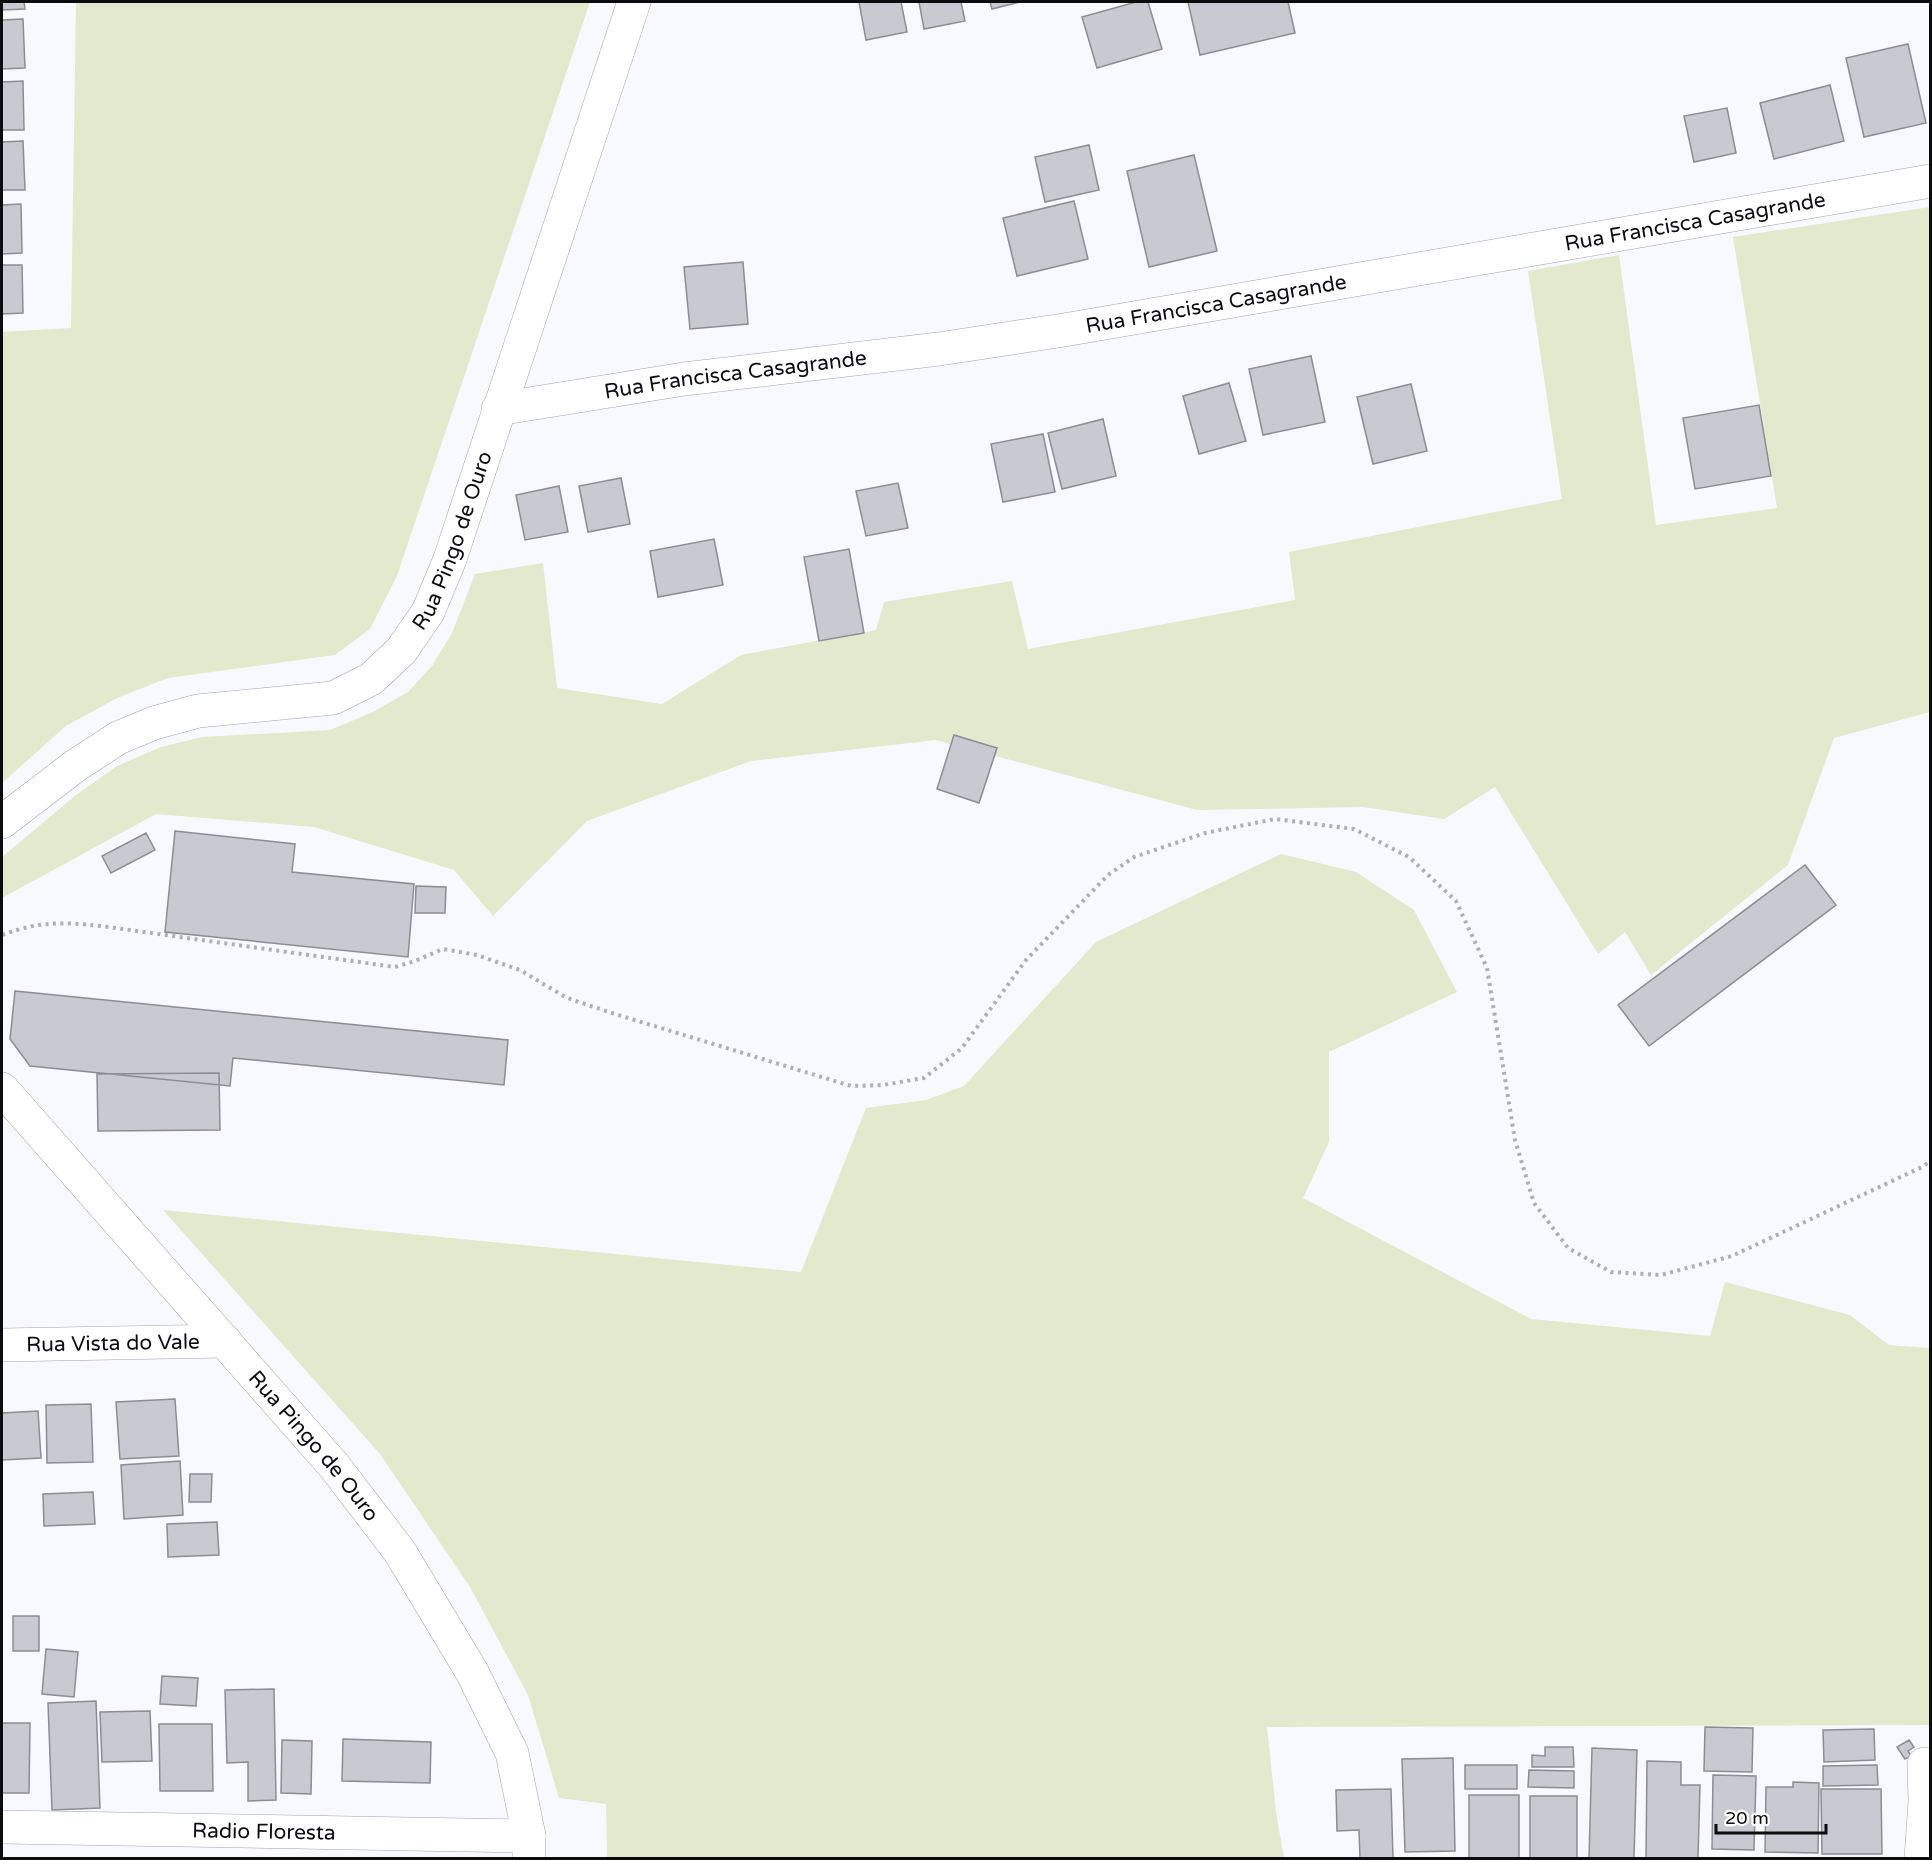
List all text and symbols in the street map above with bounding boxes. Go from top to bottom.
street label: Rua Francisca Casagrande [1563,187,1828,257]
street label: Rua Francisca Casagrande [1084,270,1349,339]
street label: Rua Francisca Casagrande [603,346,868,405]
street label: Rua Pingo de Ouro [407,448,498,635]
street label: Rua Vista do Vale [26,1329,200,1358]
street label: Rua Pingo de Ouro [243,1366,384,1526]
scale bar [1716,1797,1826,1835]
text: 20 m [1725,1807,1769,1829]
street label: Radio Floresta [192,1818,336,1846]

